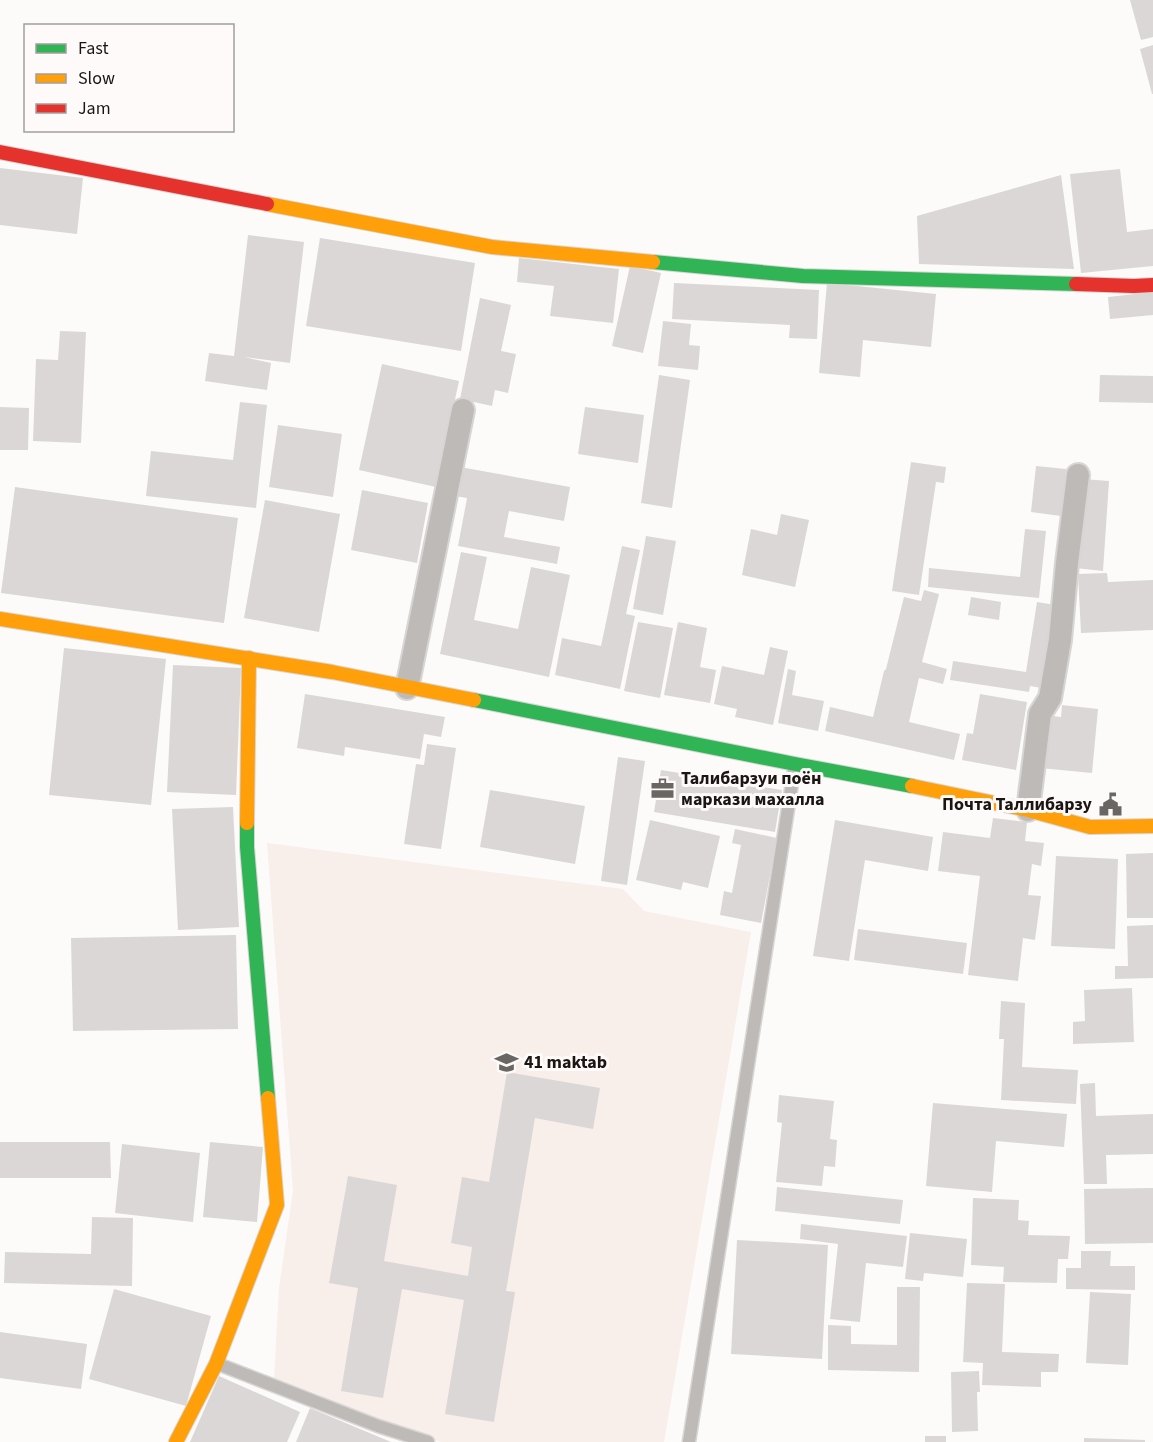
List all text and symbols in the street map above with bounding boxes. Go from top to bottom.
legend [24,24,234,132]
text: Fast [78,36,109,61]
text: Slow [78,66,115,91]
text: Jam [78,96,111,121]
place label: Талибарзуи поён маркази махалла [681,766,825,812]
office icon: Талибарзуи поён маркази махалла [650,775,676,801]
public building icon: Почта Таллибарзу [1097,791,1123,817]
place label: Почта Таллибарзу [942,792,1093,817]
school or university icon: 41 maktab [493,1049,519,1075]
place label: 41 maktab [524,1050,607,1075]

